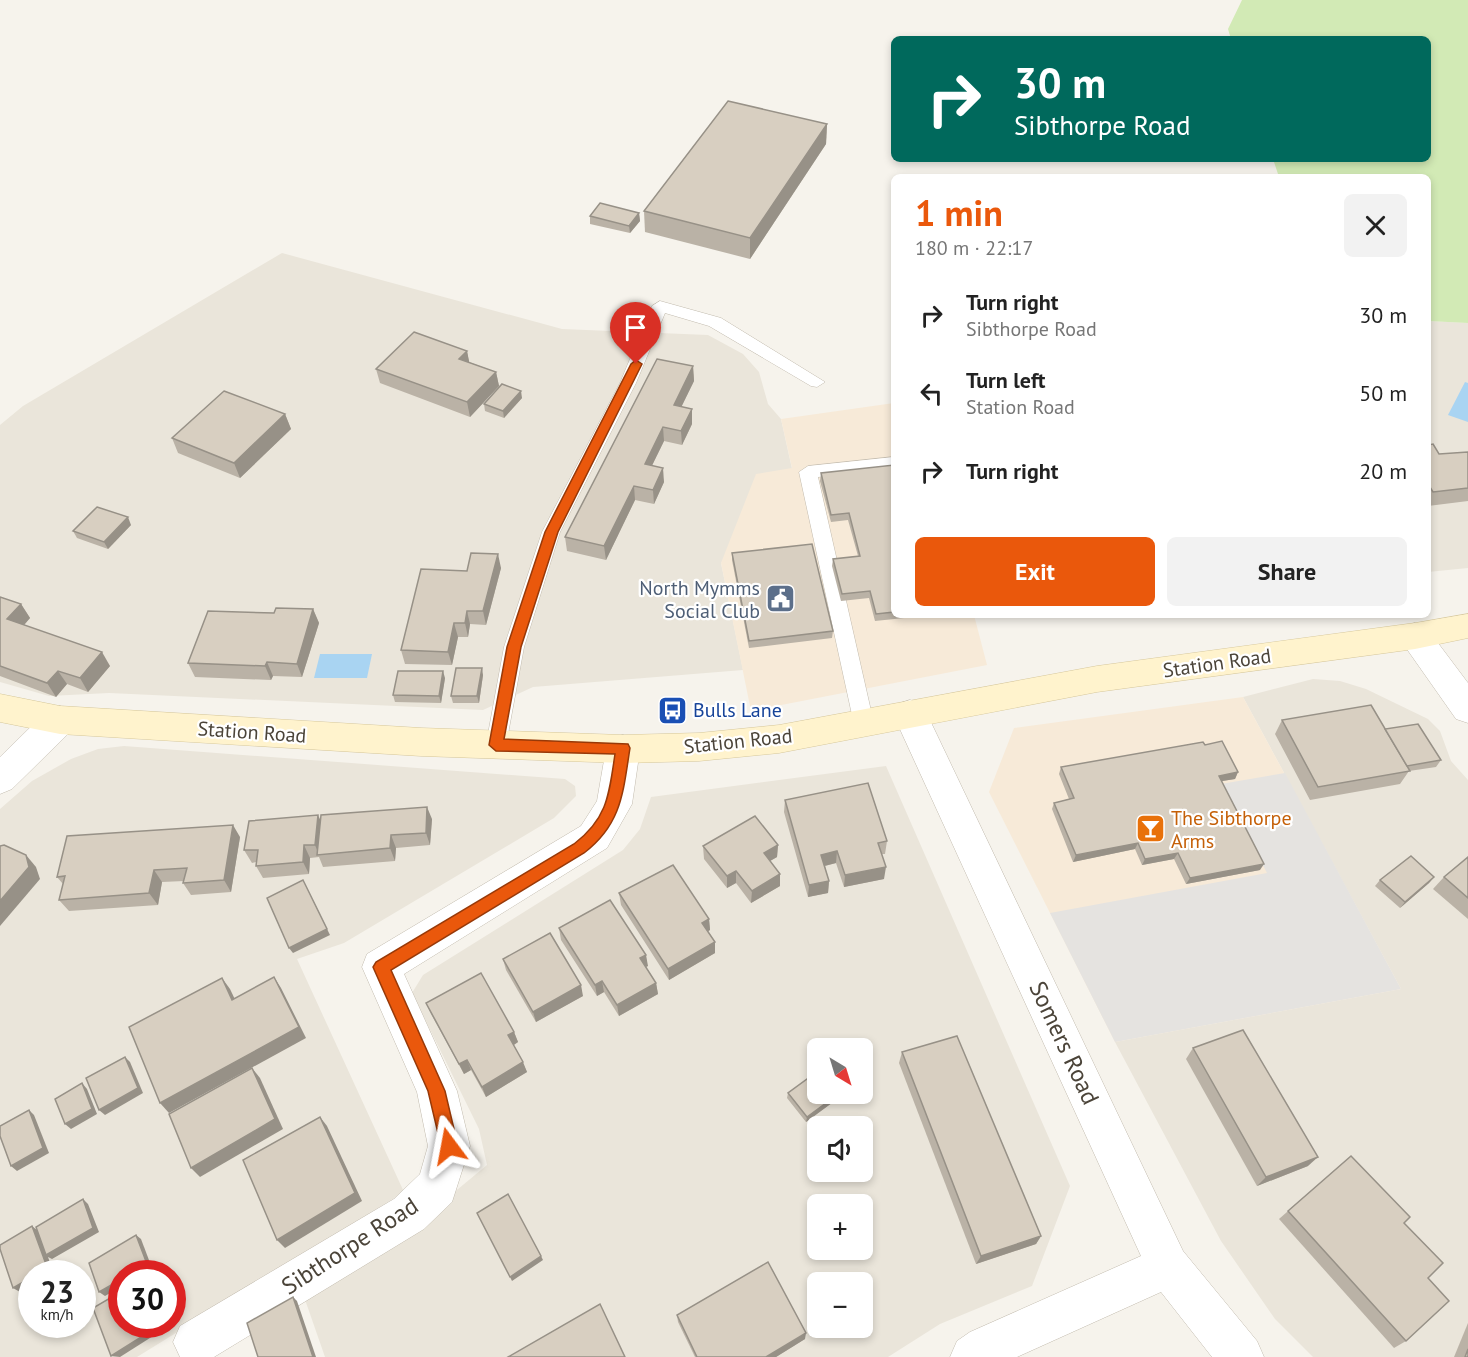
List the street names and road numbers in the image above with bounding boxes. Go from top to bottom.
street label: Station Road [1161,643,1273,683]
street label: Station Road [197,715,307,749]
street label: Station Road [683,722,793,760]
street label: Somers Road [1022,976,1107,1110]
street label: Sibthorpe Road [276,1190,424,1301]

